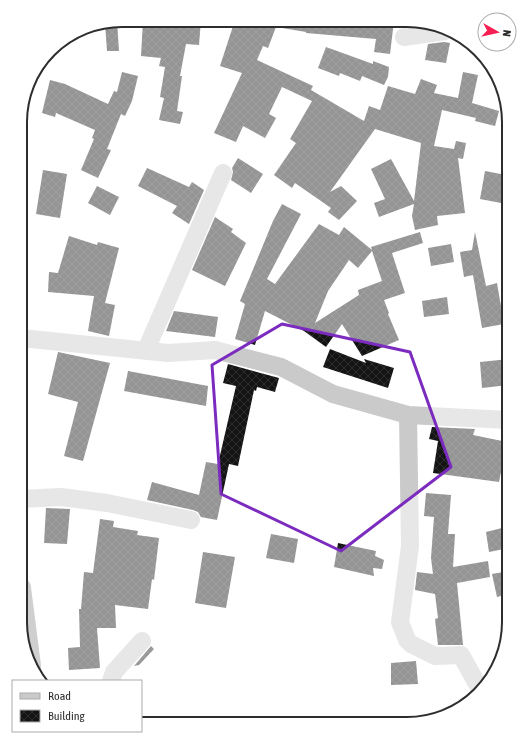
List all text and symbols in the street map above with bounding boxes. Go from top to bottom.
north arrow [477,12,517,52]
text: N [501,29,513,37]
legend [12,680,142,732]
text: Road [48,689,71,703]
text: Building [48,709,86,723]

